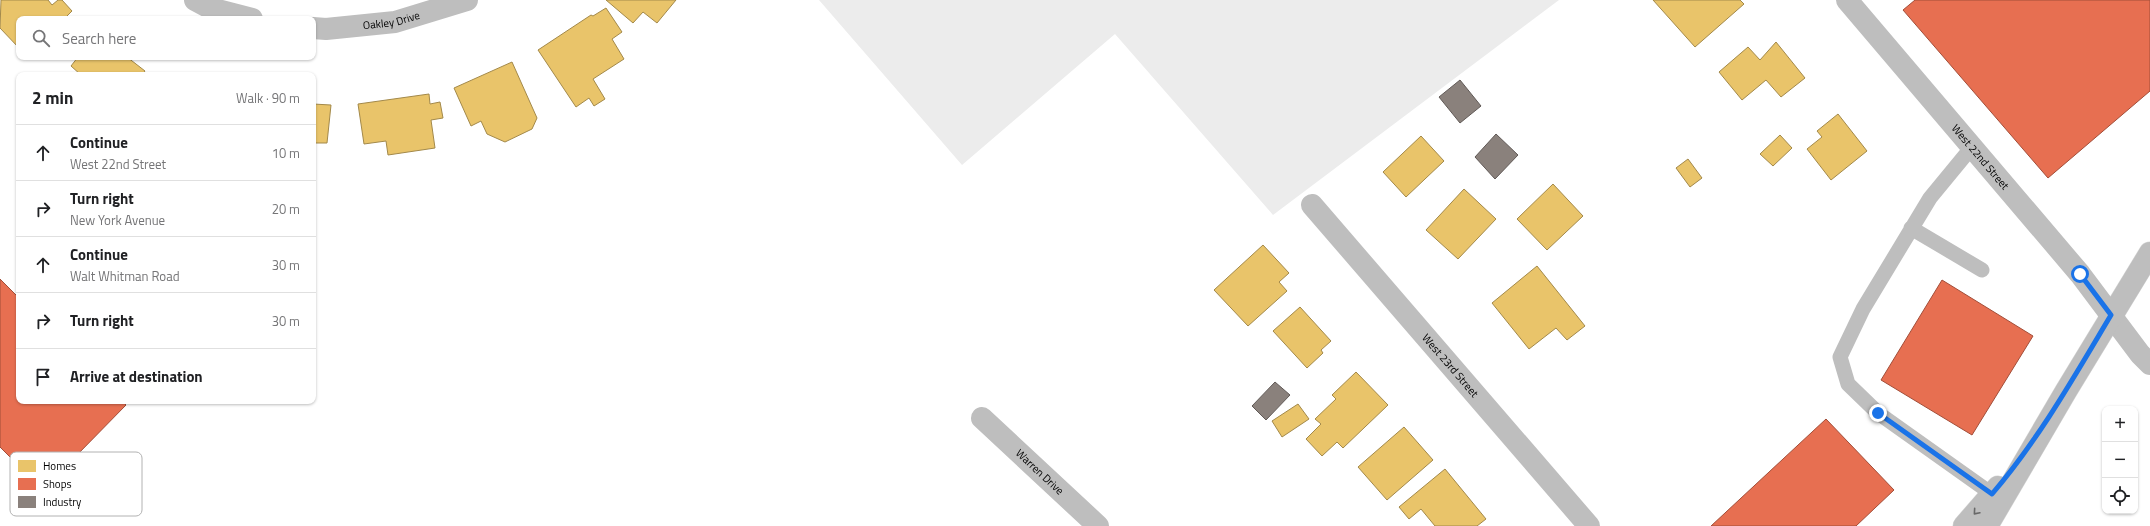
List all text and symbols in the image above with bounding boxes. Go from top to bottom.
street label: Oakley Drive [362,7,422,33]
search box [16,16,316,60]
icon: search [30,27,52,49]
text: Search here [62,27,136,50]
text: 2 min [32,85,73,111]
text: Walk · 90 m [236,88,300,108]
street label: West 22nd Street [1948,121,2013,193]
text: Continue [70,131,128,154]
icon: ahead [32,142,54,164]
text: 10 m [272,143,300,163]
text: West 22nd Street [70,154,166,174]
text: Turn right [70,187,134,210]
icon: right [32,198,54,220]
text: 20 m [272,199,300,219]
text: New York Avenue [70,210,165,230]
text: Continue [70,243,128,266]
icon: ahead [32,254,54,276]
text: 30 m [272,255,300,275]
route start [2071,265,2089,283]
text: Walt Whitman Road [70,266,180,286]
text: Turn right [70,309,134,332]
icon: right [32,310,54,332]
text: 30 m [272,311,300,331]
street label: West 23rd Street [1419,330,1483,401]
text: Arrive at destination [70,365,203,388]
icon: arrive [32,366,54,388]
route end [1869,404,1887,422]
map controls [2102,406,2138,514]
button: + [2102,406,2138,442]
button: − [2102,442,2138,478]
street label: Warren Drive [1012,445,1068,499]
legend [10,452,142,516]
text: Homes [43,458,76,474]
text: Shops [43,476,72,492]
button: locate [2102,478,2138,514]
text: Industry [43,494,82,510]
one-way arrow [1974,508,1981,515]

